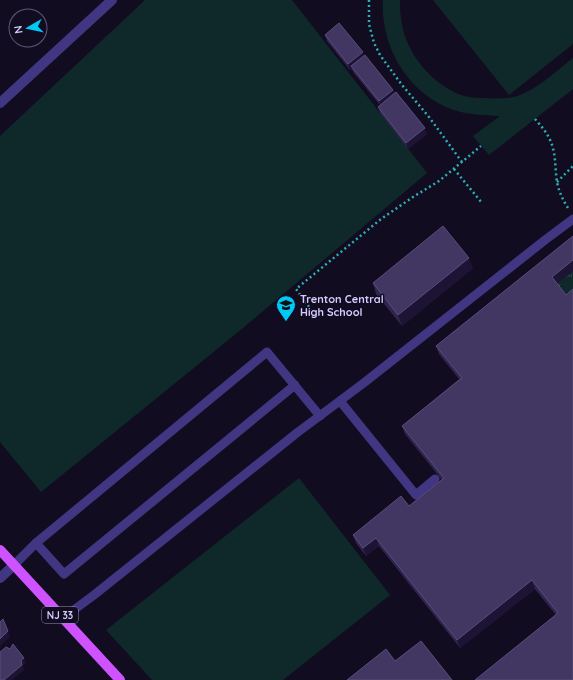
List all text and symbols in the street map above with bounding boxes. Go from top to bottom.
north arrow [8,8,48,48]
text: N [11,24,26,35]
place label: Trenton Central High School [300,292,384,319]
school or university icon: Trenton Central High School [275,294,297,322]
road number: NJ 33 [42,607,78,623]

